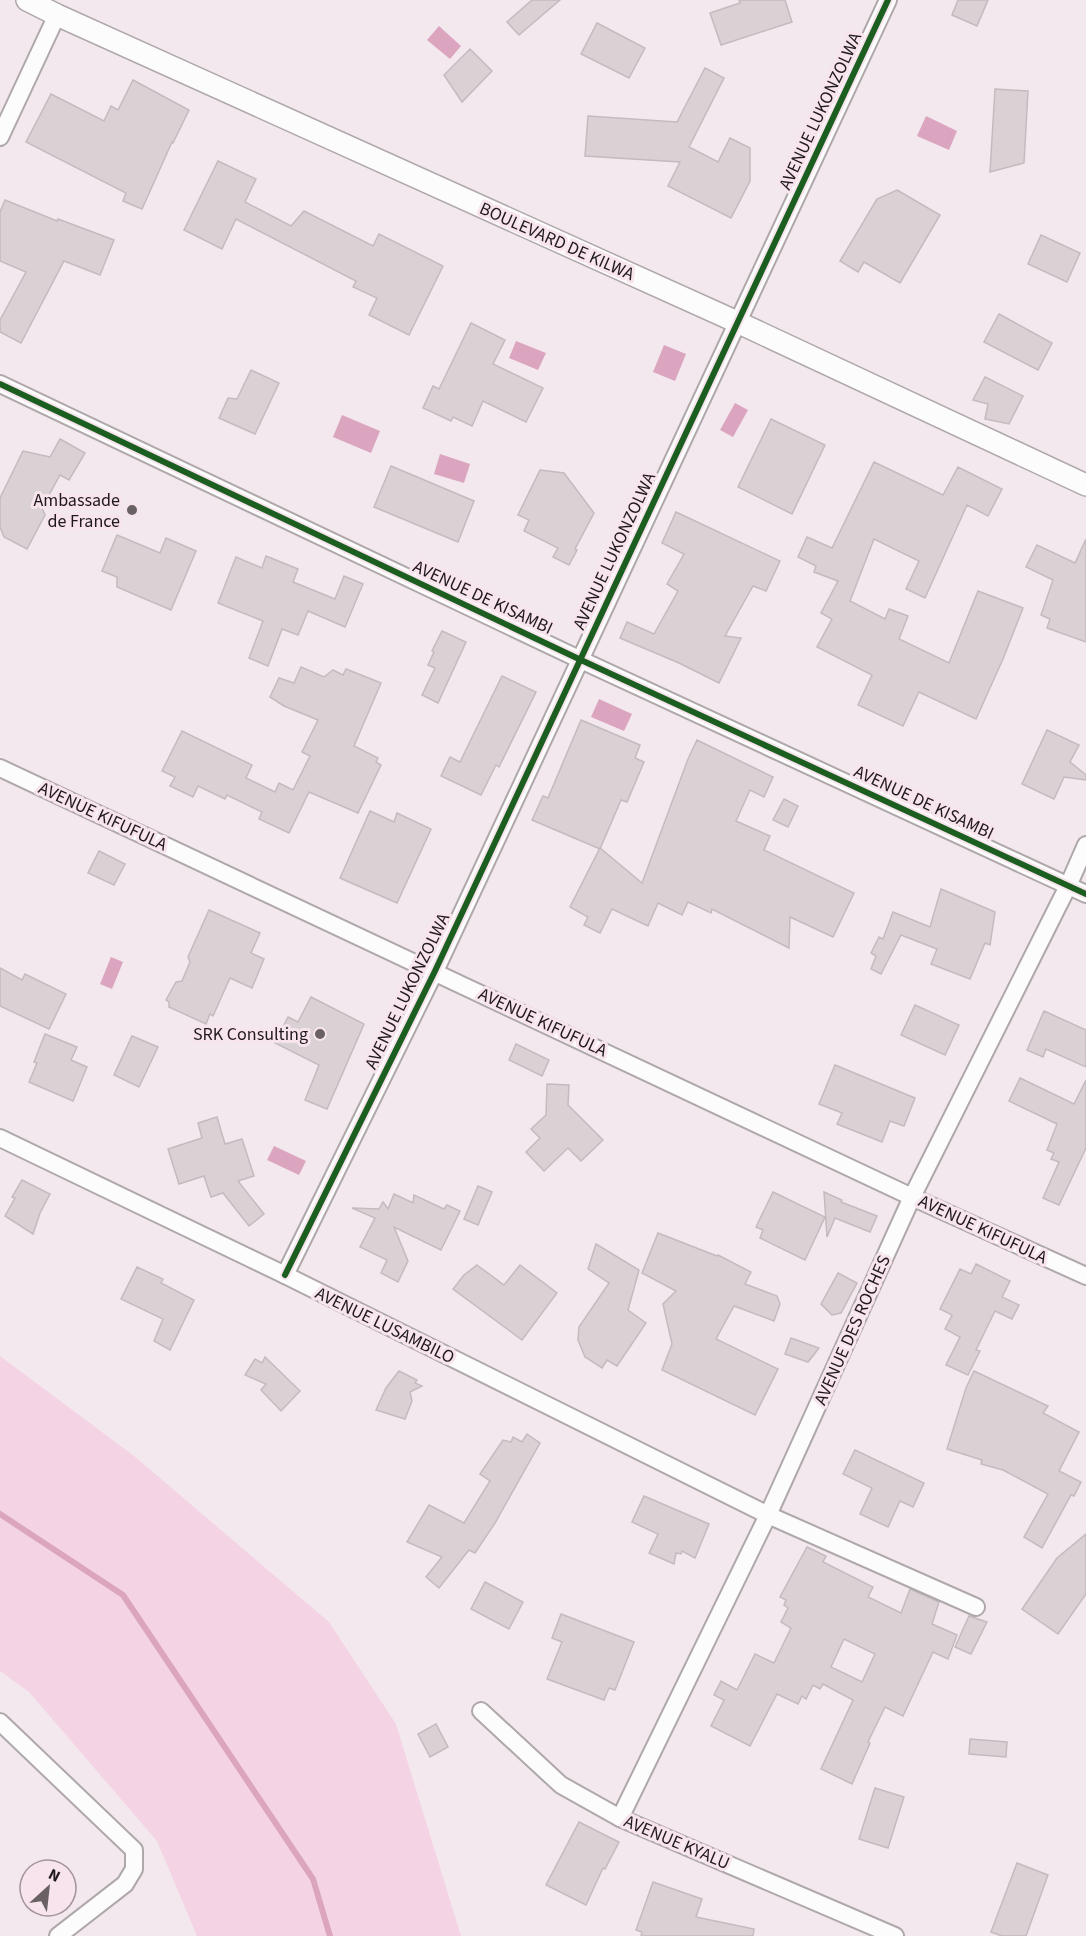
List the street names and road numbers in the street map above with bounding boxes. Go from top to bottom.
street label: AVENUE LUKONZOLWA [773,28,868,194]
street label: BOULEVARD DE KILWA [475,196,638,287]
street label: AVENUE LUKONZOLWA [567,468,662,634]
street label: AVENUE DE KISAMBI [409,554,557,641]
street label: AVENUE DE KISAMBI [850,759,998,846]
street label: AVENUE KIFUFULA [34,776,171,857]
street label: AVENUE LUKONZOLWA [359,909,456,1074]
street label: AVENUE KIFUFULA [474,982,611,1063]
street label: AVENUE KIFUFULA [914,1189,1051,1270]
street label: AVENUE DES ROCHES [808,1251,897,1409]
street label: AVENUE LUSAMBILO [311,1281,459,1370]
street label: AVENUE KYALU [620,1809,734,1876]

